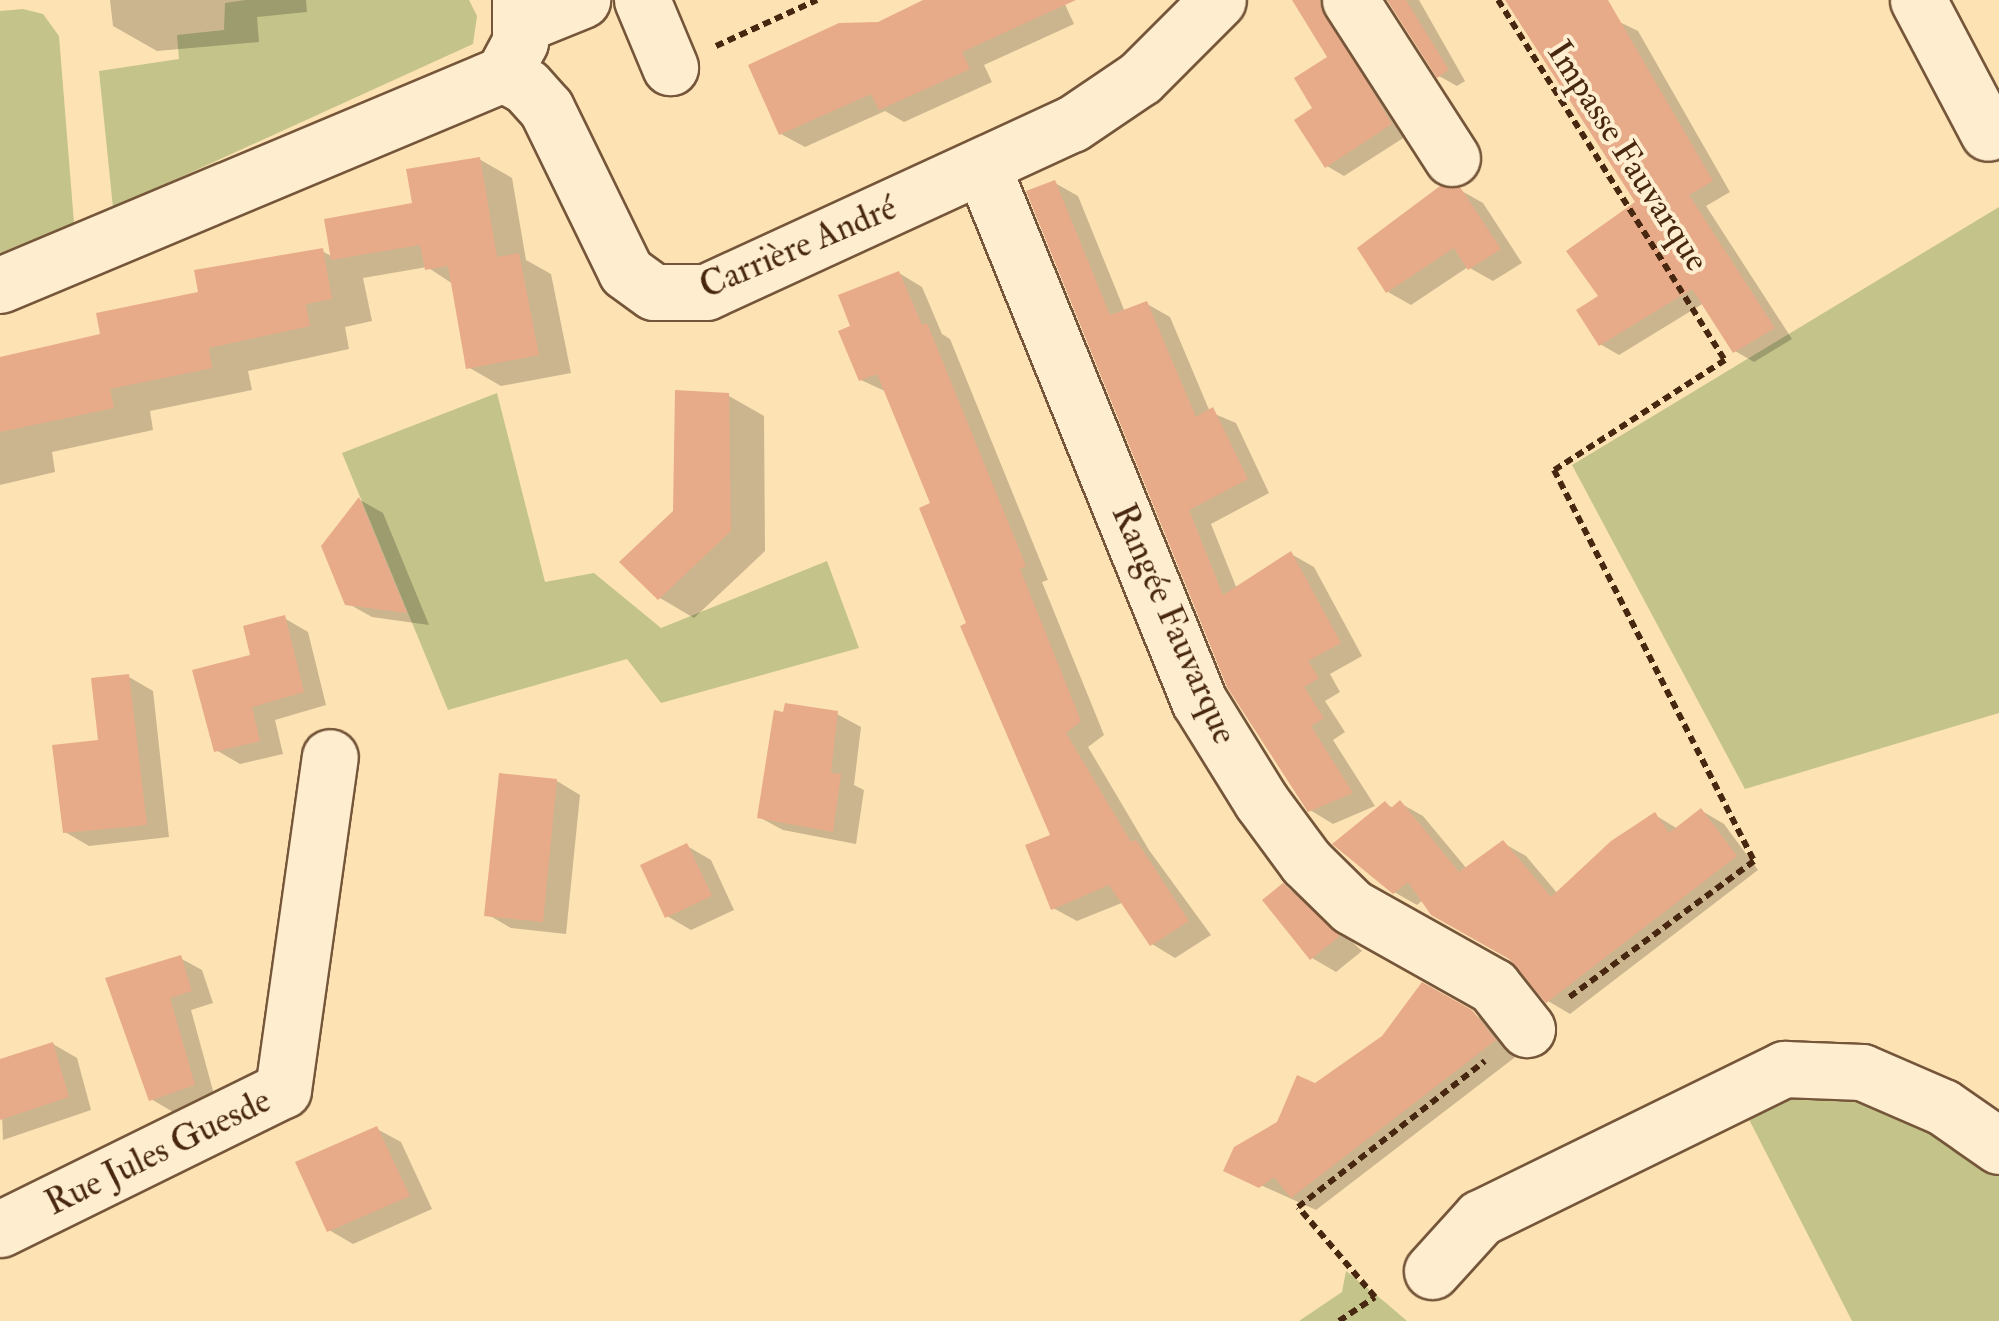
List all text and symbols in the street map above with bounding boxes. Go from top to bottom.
street label: Impasse Fauvarque [1538,33,1718,279]
street label: Carrière André [693,187,903,307]
street label: Rangée Fauvarque [1102,498,1246,750]
street label: Rue Jules Guesde [39,1079,277,1225]

